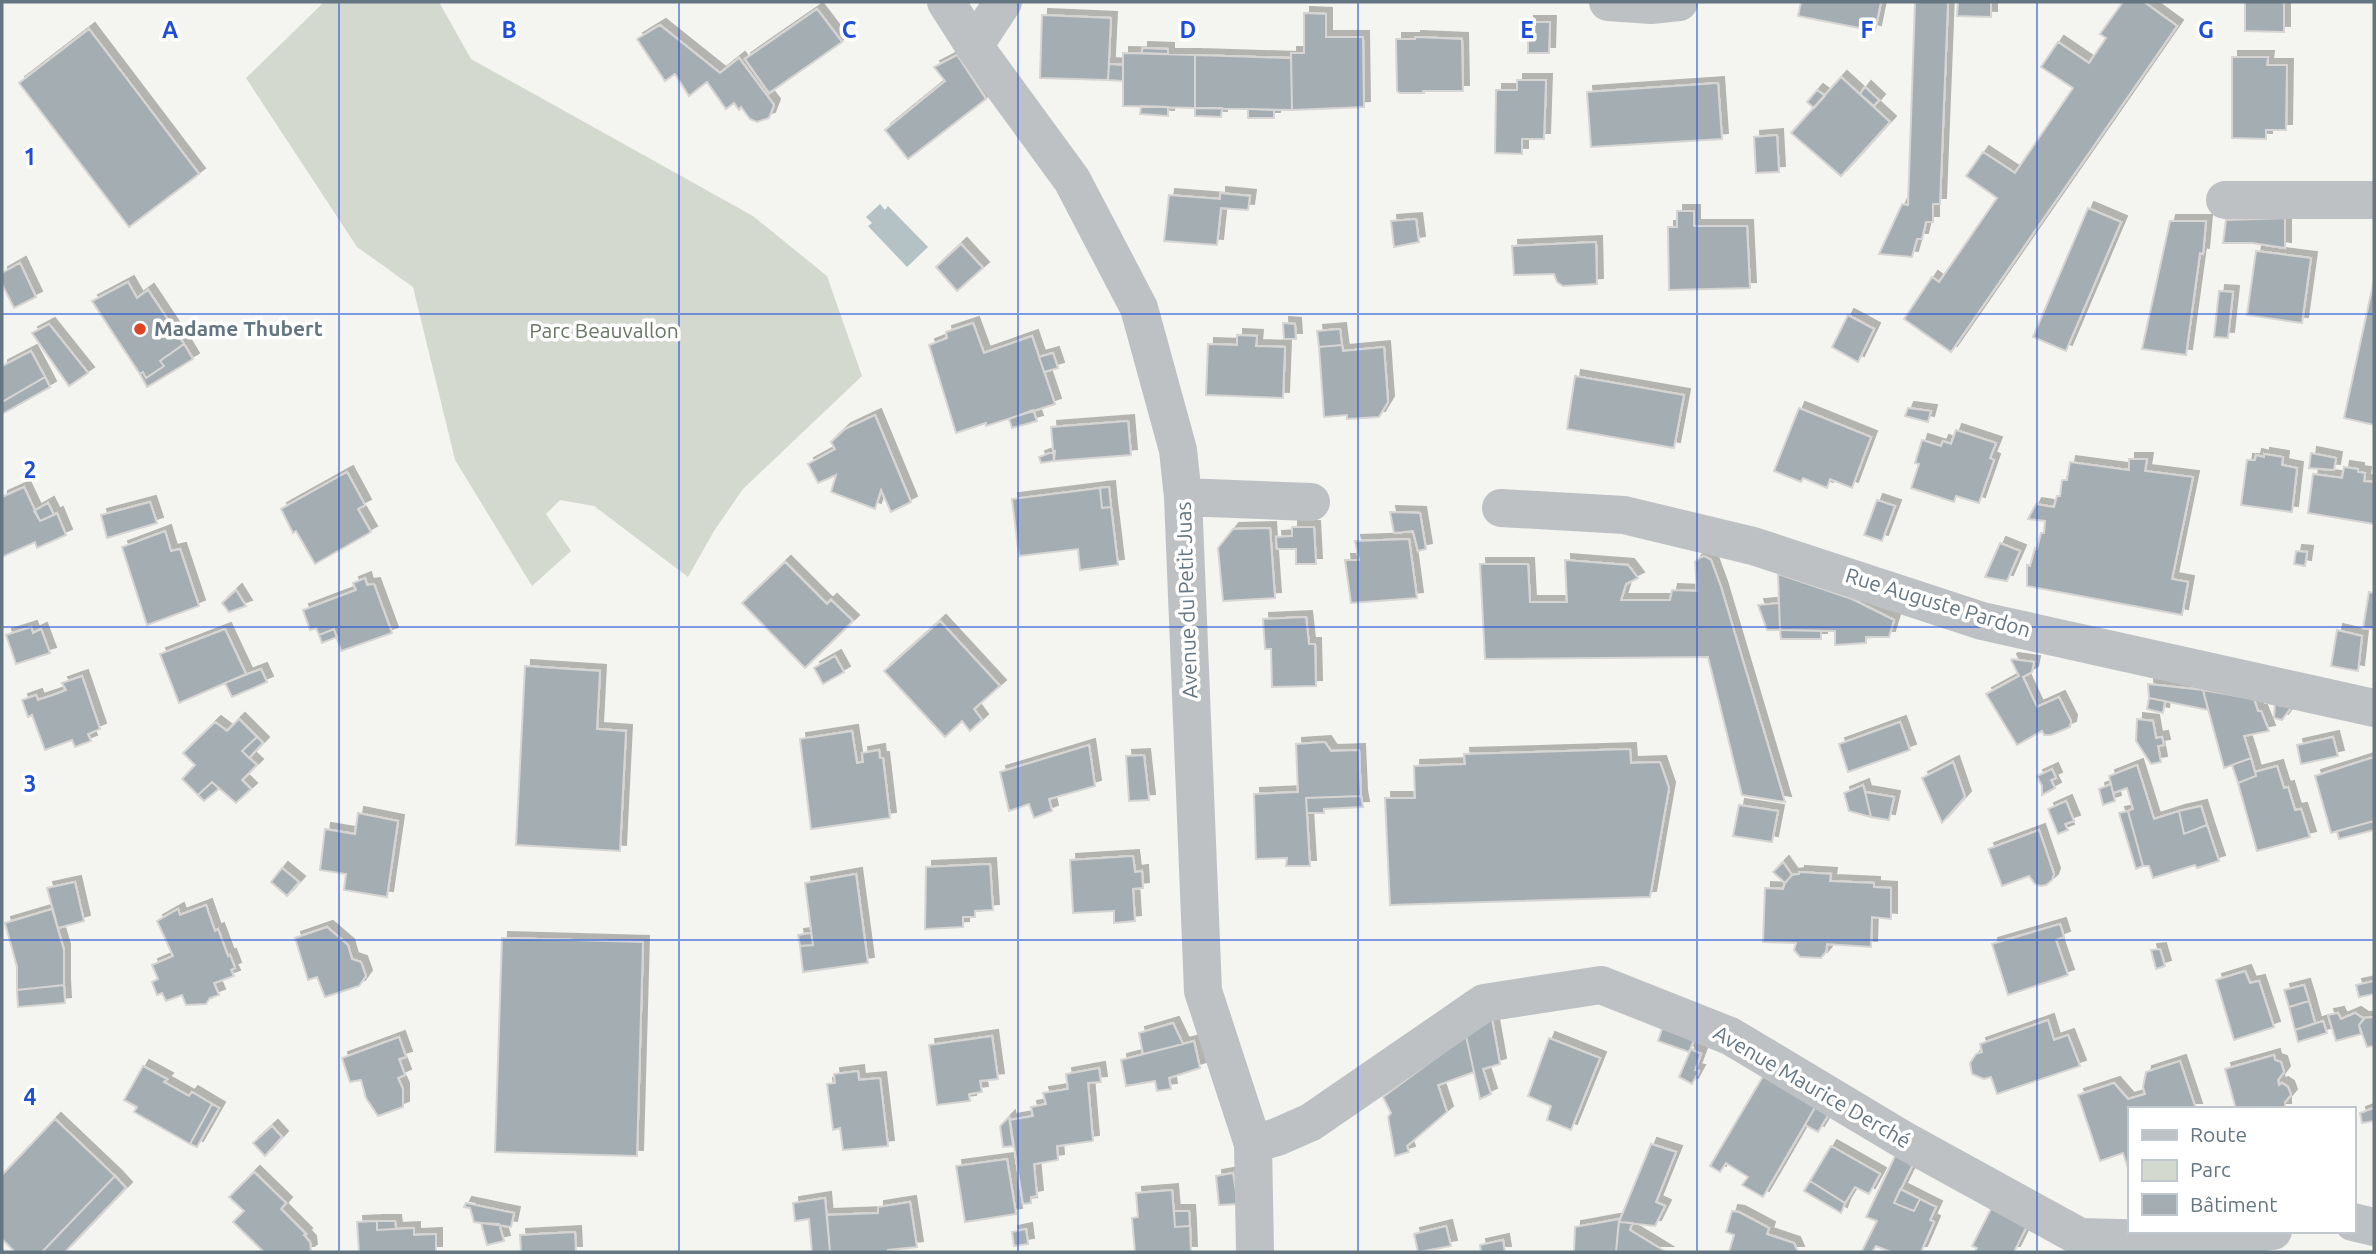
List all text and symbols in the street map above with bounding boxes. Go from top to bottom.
text: A [162,17,178,42]
text: B [501,17,517,42]
text: C [842,17,857,42]
text: D [1180,17,1196,42]
text: E [1520,17,1534,42]
text: F [1861,17,1874,42]
text: G [2198,17,2214,42]
text: 1 [24,144,36,169]
place label: Madame Thubert [154,316,323,340]
park label: Parc Beauvallon [529,318,679,342]
marker: Madame Thubert [132,321,148,337]
text: 2 [24,457,36,482]
street label: Avenue du Petit Juas [1171,501,1201,699]
street label: Rue Auguste Pardon [1843,562,2034,642]
text: 3 [24,771,36,796]
street label: Avenue Maurice Derché [1710,1020,1915,1152]
text: 4 [24,1084,37,1109]
legend [2128,1107,2355,1233]
text: Route [2190,1122,2247,1146]
text: Parc [2190,1157,2231,1181]
text: Bâtiment [2190,1192,2277,1216]

